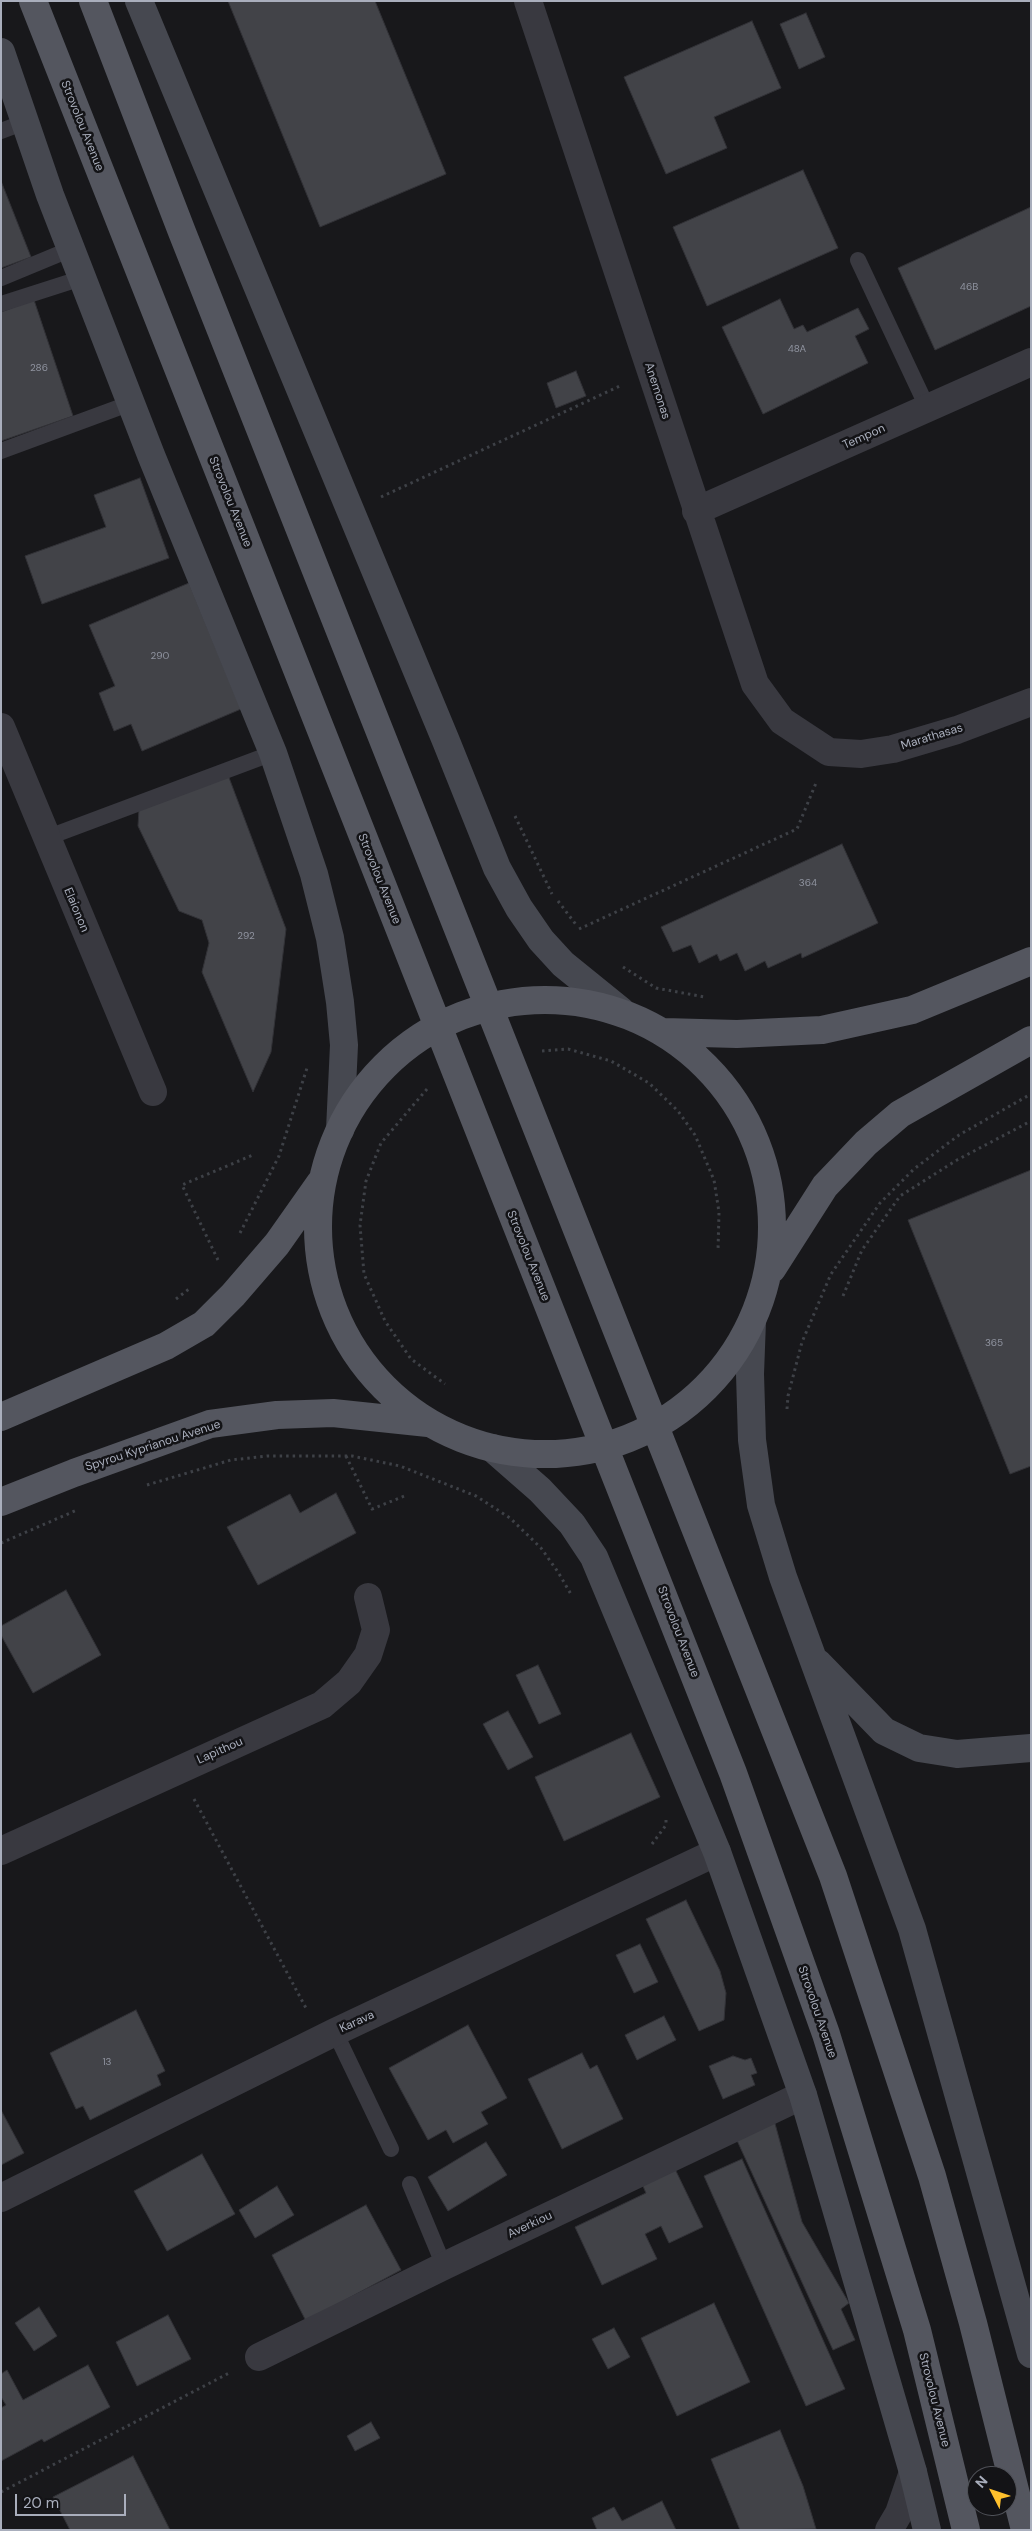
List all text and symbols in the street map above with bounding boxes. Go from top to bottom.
street label: Strovolou Avenue [57,79,107,173]
house number: 46B [960,281,978,293]
house number: 48A [788,343,806,355]
street label: Anemonas [641,361,673,421]
house number: 286 [30,362,48,374]
street label: Tempon [841,421,887,453]
street label: Strovolou Avenue [205,455,255,549]
house number: 290 [151,650,169,662]
street label: Marathasas [899,721,965,753]
street label: Strovolou Avenue [354,832,404,926]
house number: 364 [799,877,817,889]
street label: Elaionon [60,886,92,934]
house number: 292 [237,930,255,942]
street label: Strovolou Avenue [503,1209,553,1303]
house number: 365 [985,1337,1003,1349]
street label: Spyrou Kyprianou Avenue [84,1417,222,1475]
street label: Strovolou Avenue [654,1584,702,1680]
street label: Lapithou [195,1734,245,1768]
street label: Strovolou Avenue [794,1964,840,2060]
street label: Karava [337,2008,377,2036]
house number: 13 [102,2056,112,2068]
street label: Averkiou [505,2208,555,2242]
street label: Strovolou Avenue [915,2351,953,2449]
north arrow [967,2466,1017,2516]
text: N [971,2472,992,2492]
scale bar [18,2484,129,2516]
text: 20 m [23,2493,59,2513]

